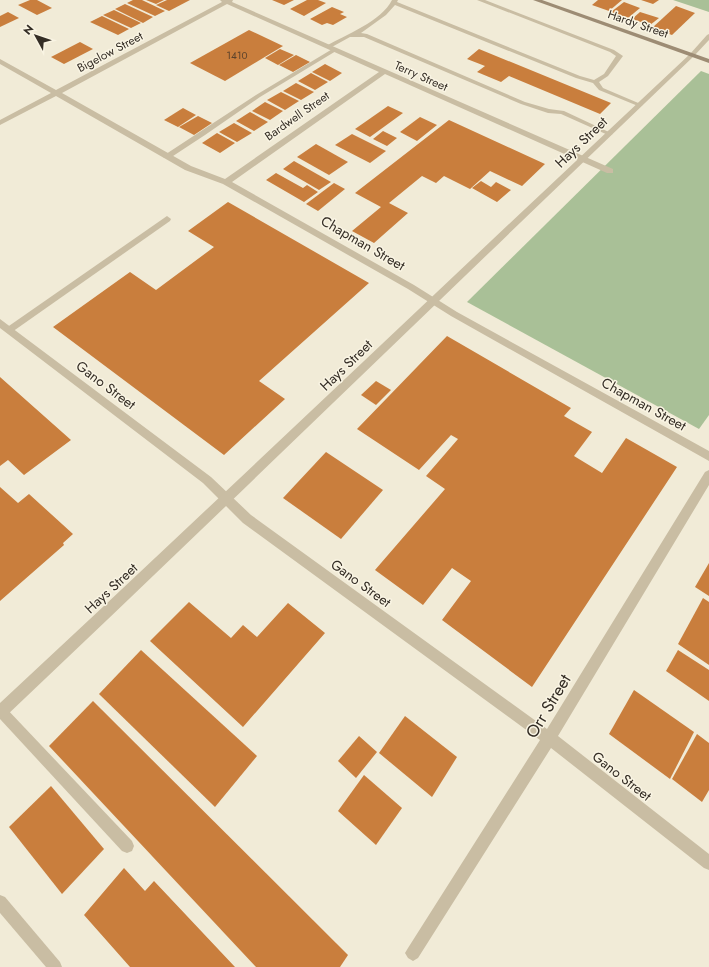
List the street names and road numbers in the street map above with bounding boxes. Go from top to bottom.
street label: Hardy Street [605,5,671,43]
street label: Bigelow Street [74,27,146,77]
street label: Terry Street [391,56,451,96]
street label: Bardwell Street [261,87,333,145]
street label: Hays Street [550,111,612,172]
street label: Chapman Street [317,211,409,276]
street label: Hays Street [315,334,377,395]
street label: Gano Street [72,356,141,414]
street label: Chapman Street [598,372,691,436]
street label: Gano Street [327,554,396,612]
street label: Hays Street [80,558,142,618]
street label: Orr Street [519,669,577,743]
street label: Gano Street [588,747,656,806]

